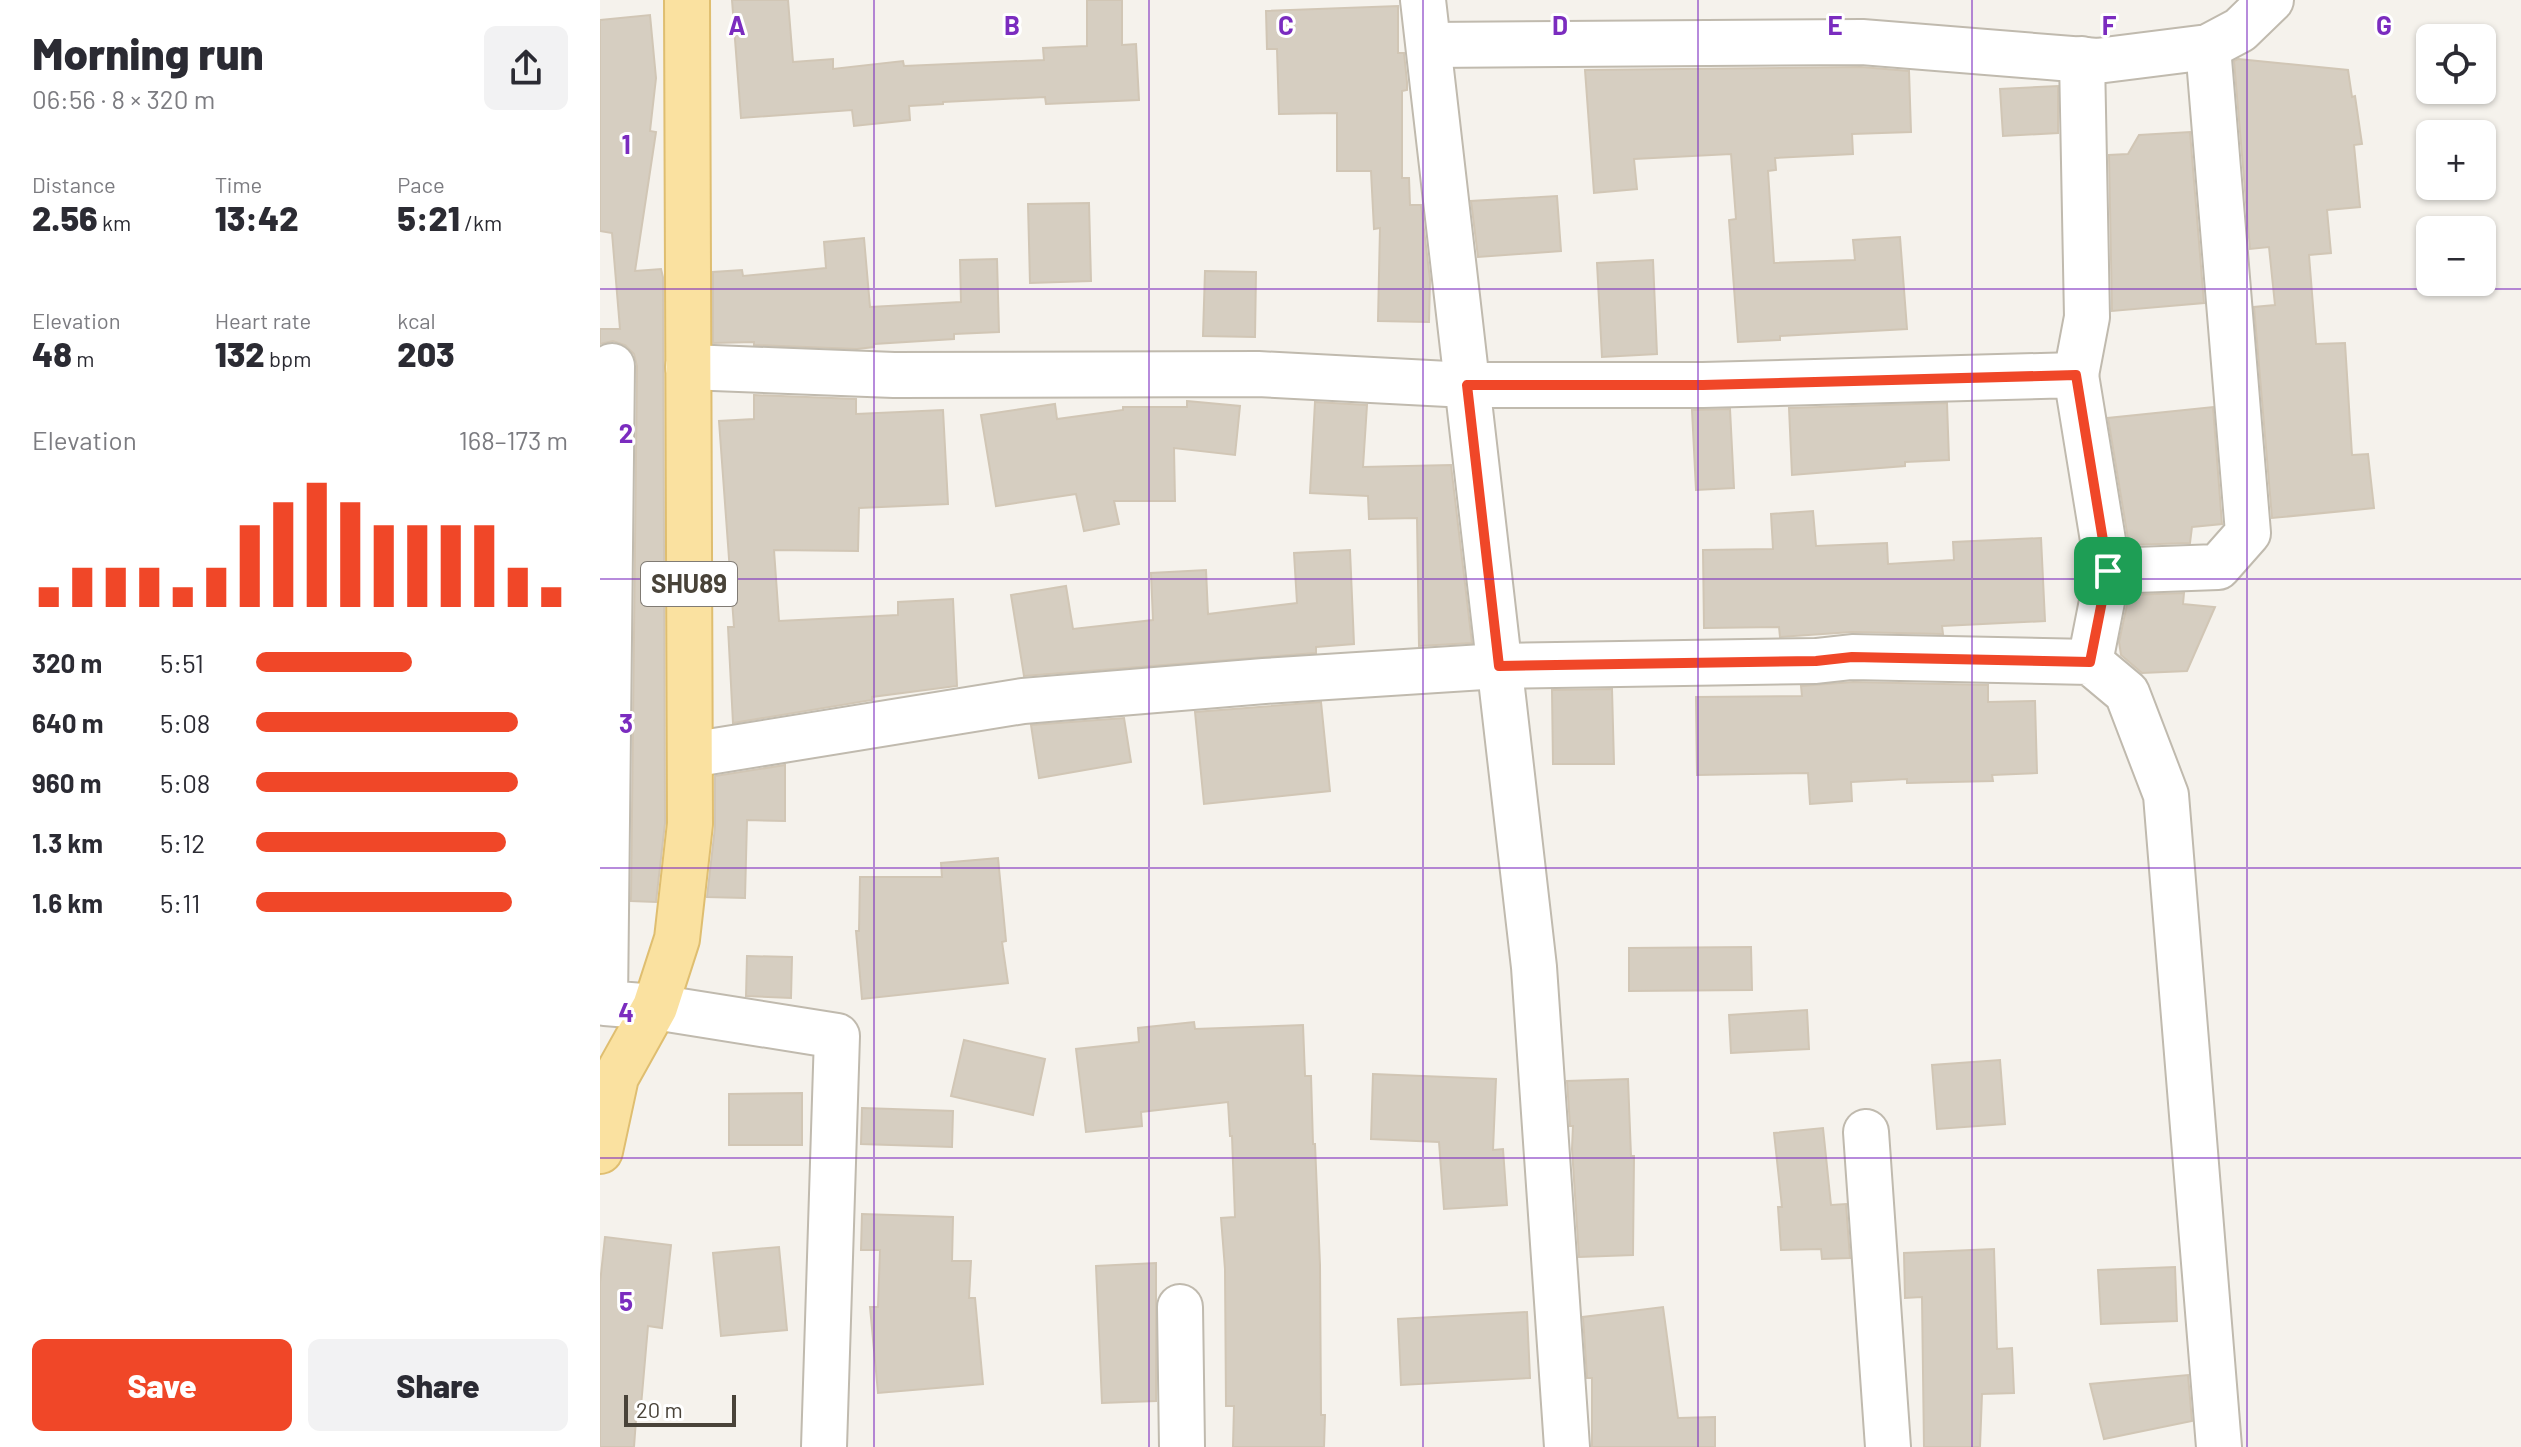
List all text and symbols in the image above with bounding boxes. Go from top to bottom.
text: A [728,9,746,40]
text: B [1004,9,1020,40]
text: C [1278,9,1294,40]
text: D [1552,9,1568,40]
text: E [1827,9,1843,40]
text: F [2102,9,2117,40]
text: G [2376,9,2392,40]
map controls [2416,24,2496,296]
button: locate [2416,24,2496,104]
text: Morning run [32,26,264,79]
button: share [484,26,568,110]
text: 06:56 · 8 × 320 m [32,83,215,114]
button: + [2416,120,2496,200]
text: 1 [621,128,631,159]
text: Distance [32,171,116,197]
text: Time [215,171,262,197]
text: Pace [397,171,445,197]
text: 2.56 [32,197,98,238]
text: 13:42 [215,197,299,238]
text: 5:21 [397,197,460,238]
text: km [98,209,131,235]
text: /km [460,209,502,235]
button: − [2416,216,2496,296]
text: Elevation [32,307,121,333]
text: Heart rate [215,307,311,333]
text: kcal [397,307,436,333]
text: 48 [32,333,72,374]
text: 132 [215,333,265,374]
text: 203 [397,333,455,374]
text: m [72,345,95,371]
text: bpm [265,345,311,371]
text: 2 [619,417,633,448]
text: Elevation [32,424,137,455]
text: 168–173 m [459,424,568,455]
pin [2074,537,2142,605]
icon: arrive [2086,549,2130,593]
road number: SHU89 [641,562,737,606]
text: 320 m [32,647,102,678]
text: 5:51 [160,647,204,678]
text: 640 m [32,707,103,738]
text: 5:08 [160,707,210,738]
text: 3 [619,707,633,738]
text: 960 m [32,767,102,798]
text: 5:08 [160,767,210,798]
text: 1.3 km [32,827,103,858]
text: 5:12 [160,827,205,858]
text: 1.6 km [32,887,103,918]
text: 5:11 [160,887,200,918]
text: 4 [618,996,634,1027]
text: 5 [619,1285,633,1316]
button: Save [32,1339,292,1431]
button: Share [308,1339,568,1431]
scale bar [624,1391,736,1427]
text: 20 m [636,1396,683,1422]

